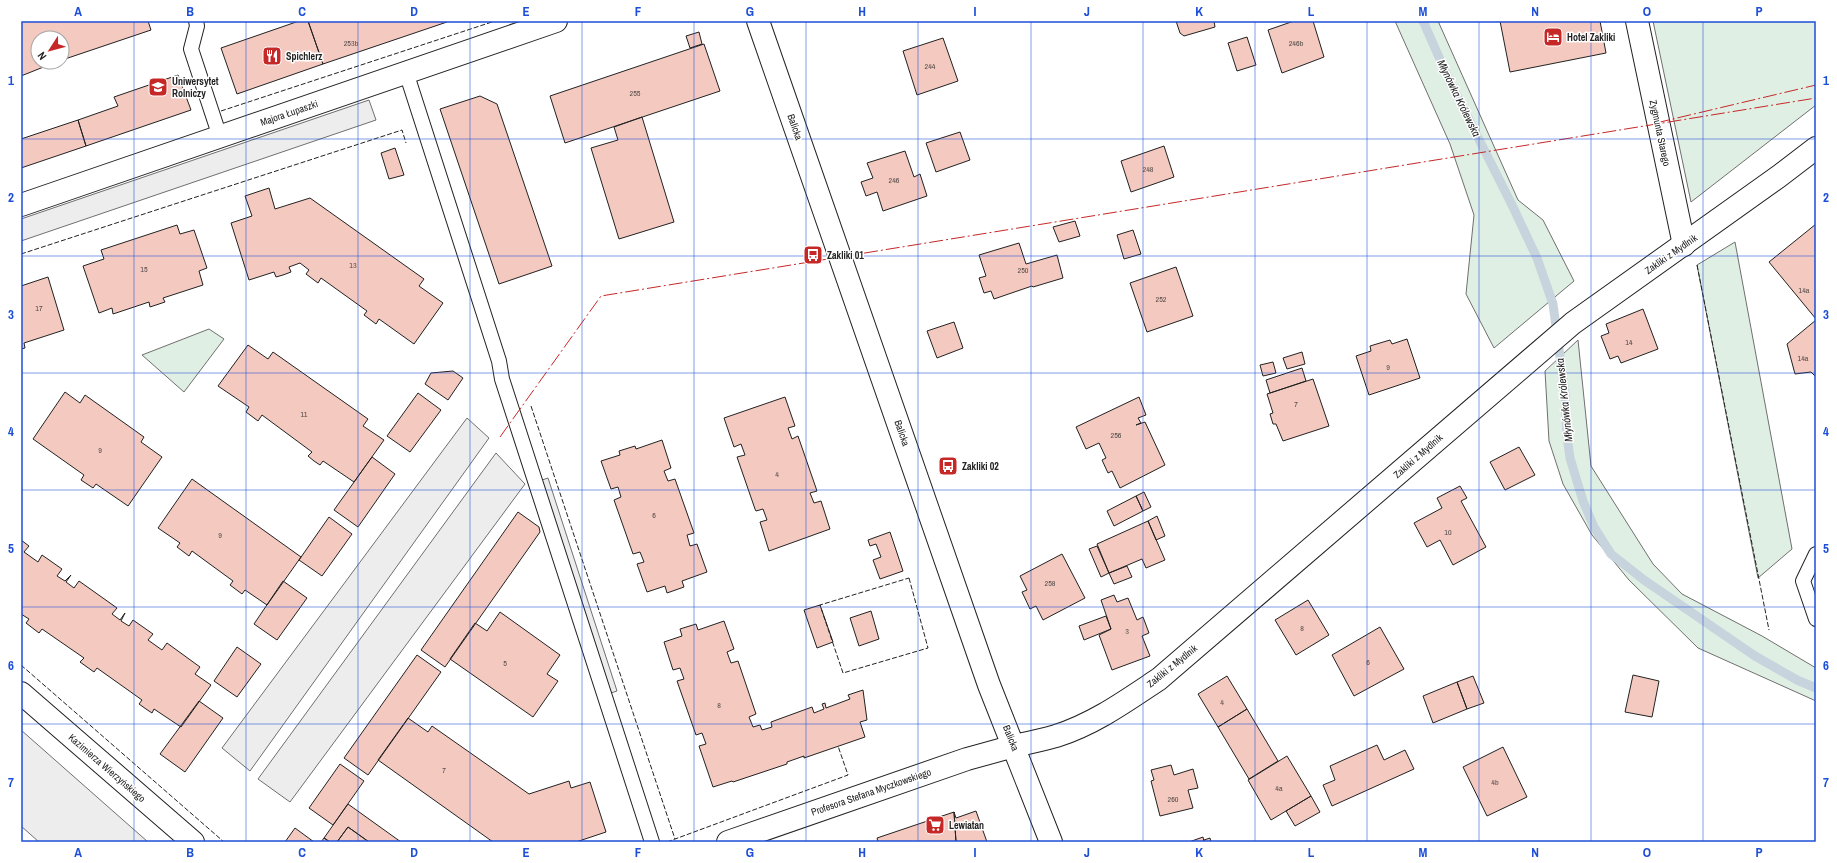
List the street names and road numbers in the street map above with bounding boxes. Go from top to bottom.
street label: Majora Łupaszki [258,97,320,129]
street label: Zygmunta Starego [1647,99,1673,168]
street label: Balicka [784,112,806,142]
street label: Zakliki z Mydlnik [1642,231,1700,277]
street label: Balicka [891,418,913,448]
street label: Zakliki z Mydlnik [1391,430,1446,481]
street label: Zakliki z Mydlnik [1144,641,1201,690]
street label: Balicka [1000,723,1022,753]
street label: Kazimierza Wierzyńskiego [66,731,149,805]
street label: Profesora Stefana Myczkowskiego [809,765,933,819]

